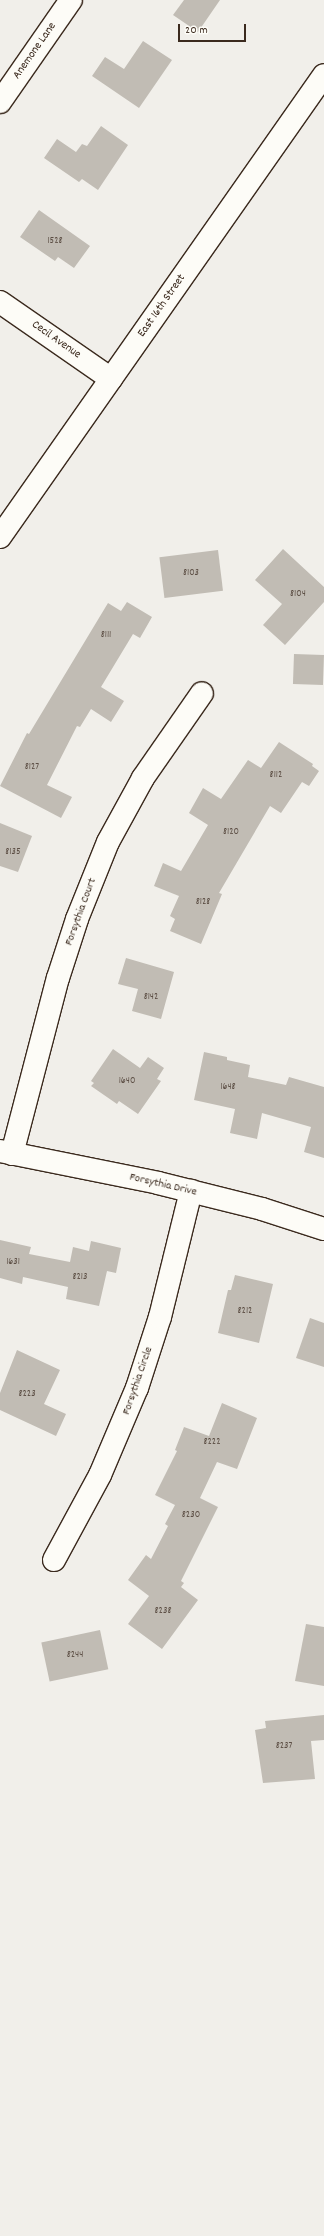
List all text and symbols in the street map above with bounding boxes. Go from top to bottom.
scale bar [180,16,248,42]
street label: Anemone Lane [10,20,60,82]
text: 20 m [185,22,208,39]
house number: 1528 [47,236,63,248]
street label: East 16th Street [135,272,189,340]
street label: Cecil Avenue [29,318,83,362]
house number: 8103 [183,568,199,580]
house number: 8104 [290,589,306,601]
house number: 8111 [101,630,111,642]
house number: 8127 [25,762,39,774]
house number: 8112 [270,770,282,782]
house number: 8120 [223,827,239,839]
house number: 8135 [5,847,21,859]
street label: Forsythia Court [62,876,100,948]
house number: 8128 [196,897,210,909]
house number: 8142 [144,992,158,1004]
house number: 1640 [119,1076,135,1088]
house number: 1648 [220,1082,236,1094]
street label: Forsythia Drive [128,1170,198,1200]
house number: 1631 [6,1257,20,1269]
house number: 8213 [72,1272,88,1284]
house number: 8212 [238,1306,252,1318]
street label: Forsythia Circle [120,1345,156,1417]
house number: 8223 [18,1389,36,1401]
house number: 8222 [203,1437,221,1449]
house number: 8230 [182,1510,200,1522]
house number: 8238 [155,1606,171,1618]
house number: 8244 [67,1650,83,1662]
house number: 8237 [276,1741,292,1753]

